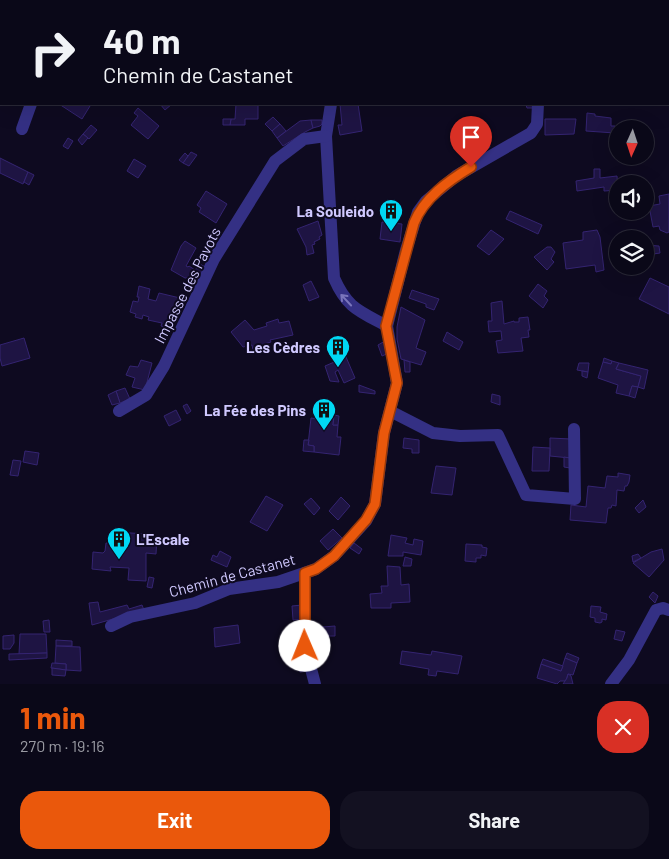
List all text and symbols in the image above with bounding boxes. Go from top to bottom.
text: 40 m [103,19,180,61]
icon: right [20,20,85,85]
text: Chemin de Castanet [103,61,294,87]
pin [450,116,492,167]
north arrow [609,120,654,165]
map controls [609,120,654,275]
icon: arrive [457,123,485,151]
button: sound [609,175,654,220]
building icon: La Souleido [378,198,404,232]
place label: La Souleido [297,202,374,220]
street label: Impasse des Pavots [150,224,224,346]
button: layers [609,230,654,275]
one-way arrow [340,293,352,306]
building icon: Les Cèdres [325,334,351,368]
place label: Les Cèdres [246,338,320,356]
building icon: La Fée des Pins [311,397,337,431]
place label: La Fée des Pins [204,401,306,419]
building icon: L'Escale [106,526,132,560]
place label: L'Escale [136,530,190,548]
street label: Chemin de Castanet [167,549,297,601]
position arrow [278,619,330,671]
text: 1 min [20,699,86,735]
button: close [597,701,649,753]
text: 270 m · 19:16 [20,736,105,755]
button: Exit [20,791,330,849]
button: Share [340,791,649,849]

